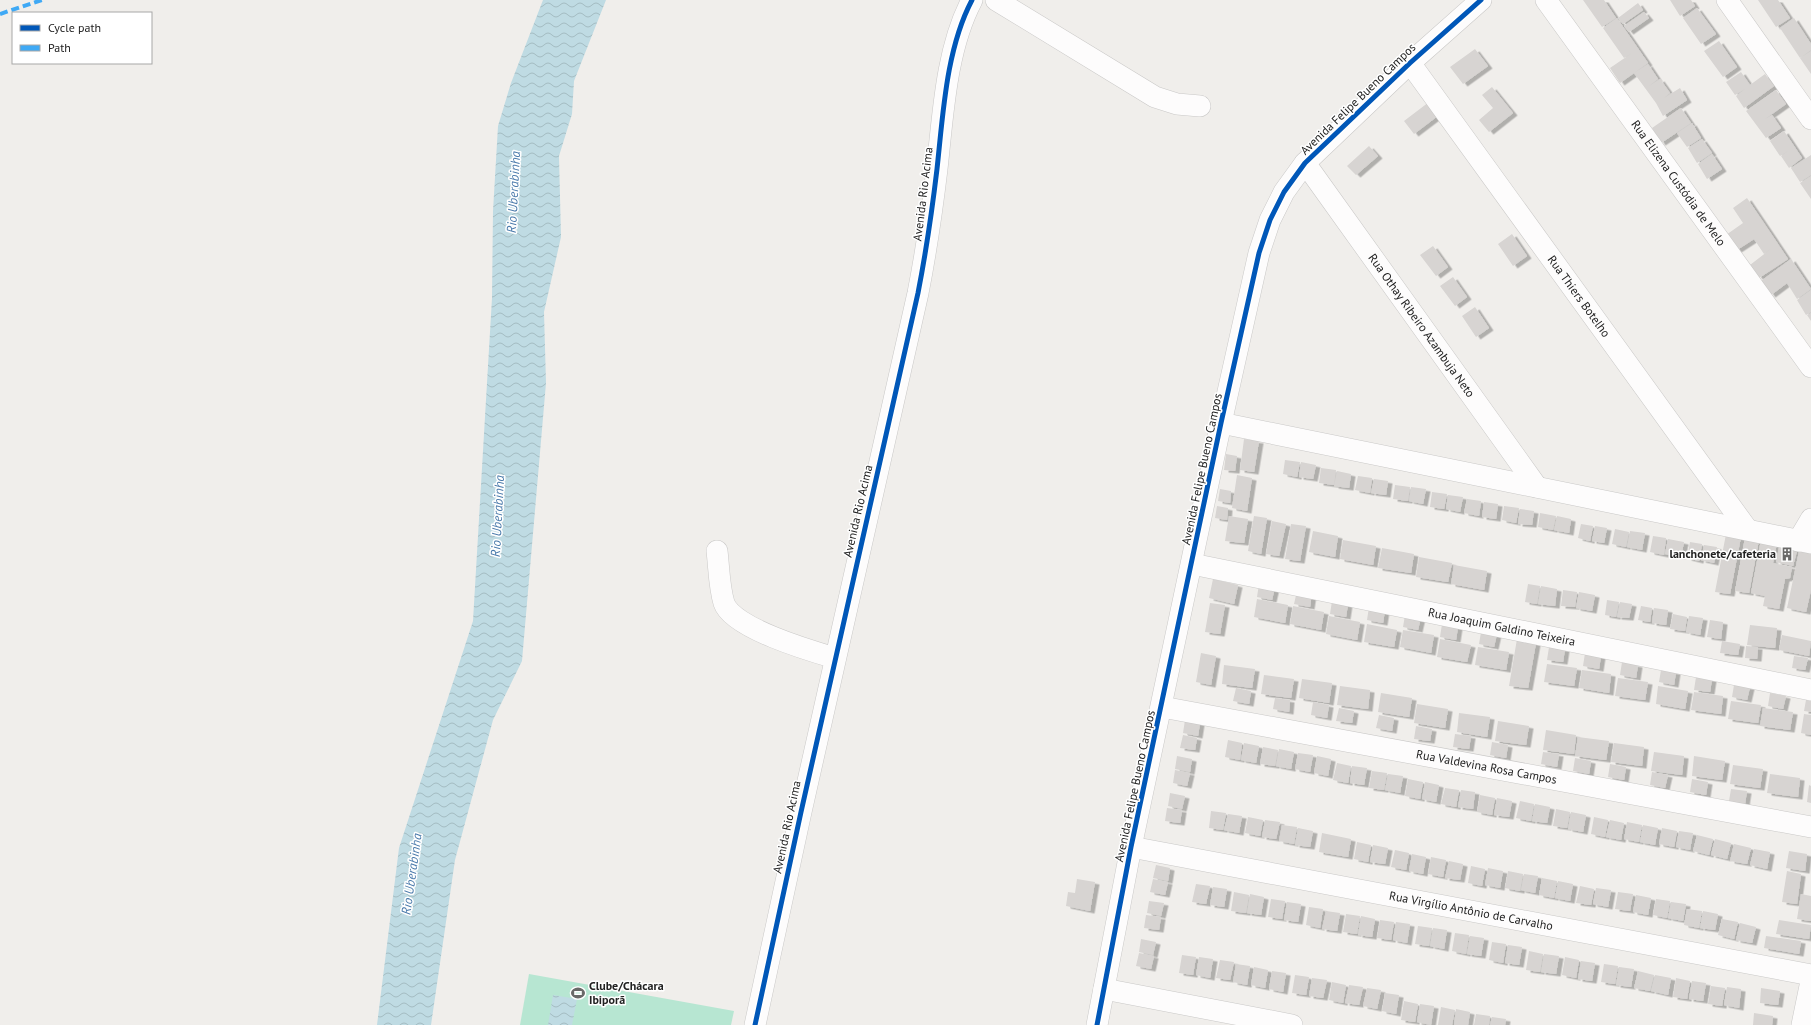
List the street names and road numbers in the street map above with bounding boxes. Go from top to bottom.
street label: Avenida Felipe Bueno Campos [1297,40,1418,158]
street label: Rua Elizena Custódia de Melo [1628,117,1729,249]
street label: Avenida Rio Acima [909,146,936,242]
street label: Rua Othay Ribeiro Azambuja Neto [1365,251,1478,400]
street label: Rua Thiers Botelho [1545,252,1614,340]
street label: Avenida Felipe Bueno Campos [1178,392,1225,546]
street label: Avenida Rio Acima [840,463,875,559]
street label: Rua Joaquim Galdino Teixeira [1427,604,1577,649]
street label: Avenida Felipe Bueno Campos [1111,709,1158,863]
street label: Rua Valdevina Rosa Campos [1415,746,1558,787]
street label: Avenida Rio Acima [769,779,804,875]
street label: Rua Virgílio Antônio de Carvalho [1388,888,1554,933]

